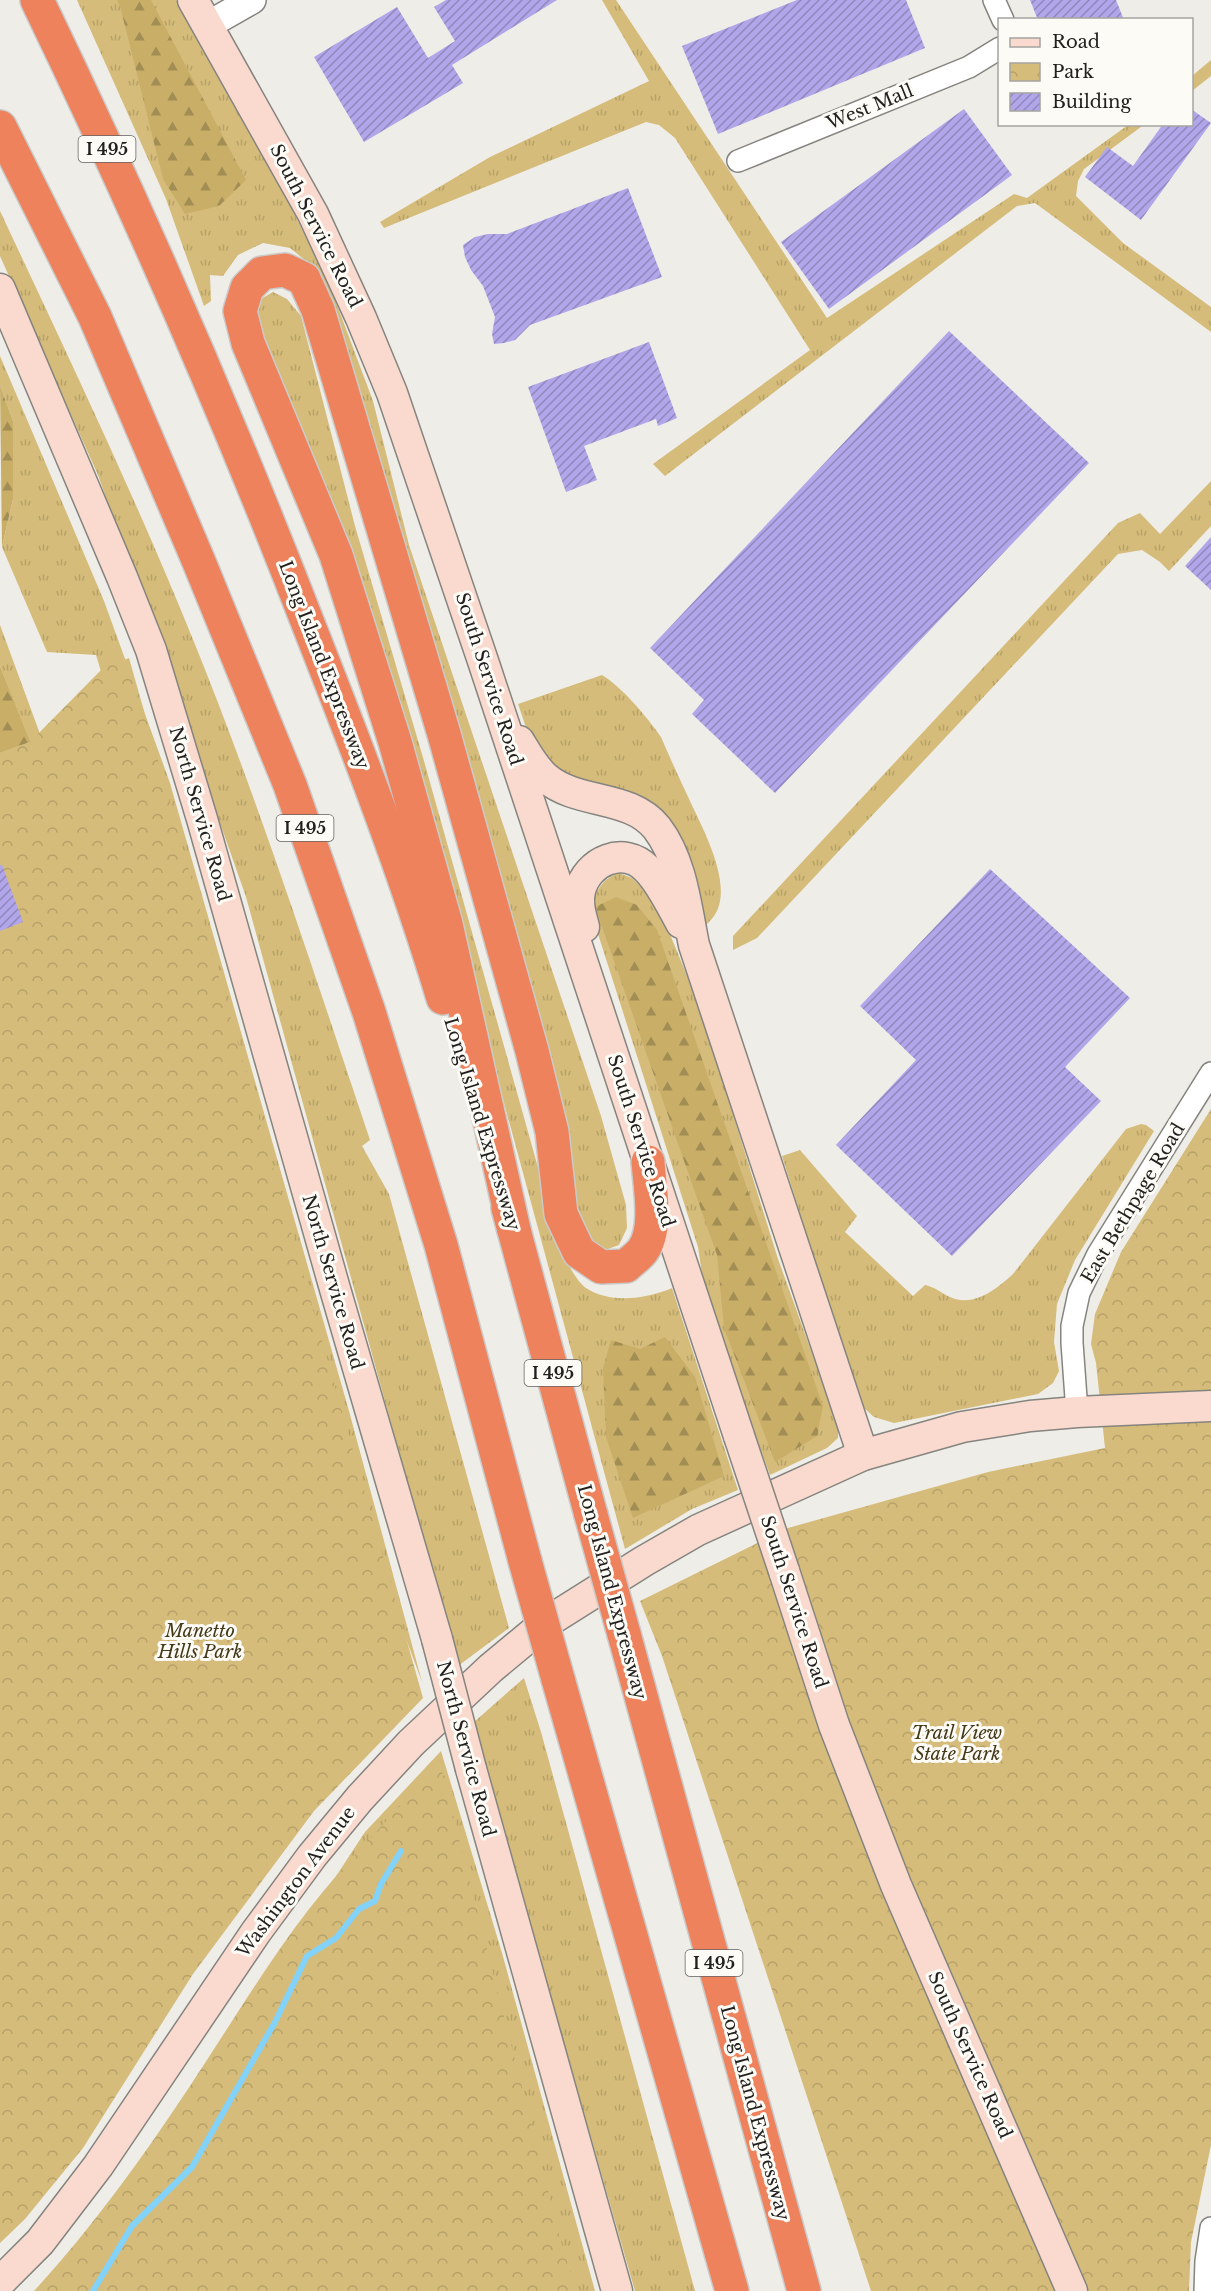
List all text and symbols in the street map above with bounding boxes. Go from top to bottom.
legend [998,18,1193,126]
text: Road [1052,31,1100,53]
text: Park [1052,61,1094,83]
street label: West Mall [823,80,917,135]
text: Building [1052,91,1131,113]
road number: I 495 [78,136,136,162]
street label: South Service Road [265,141,367,311]
street label: Long Island Expressway [274,558,374,773]
street label: South Service Road [451,590,527,768]
street label: North Service Road [164,724,236,904]
road number: I 495 [276,815,334,841]
street label: Long Island Expressway [439,1015,525,1234]
street label: South Service Road [603,1052,679,1230]
street label: East Bethpage Road [1077,1119,1189,1287]
street label: North Service Road [297,1192,369,1372]
road number: I 495 [524,1360,582,1386]
street label: Long Island Expressway [573,1482,651,1702]
street label: South Service Road [756,1513,832,1691]
park label: Manetto Hills Park [157,1620,242,1663]
street label: North Service Road [432,1659,500,1839]
park label: Trail View State Park [912,1722,1002,1765]
street label: Washington Avenue [231,1802,360,1963]
road number: I 495 [686,1950,742,1976]
street label: South Service Road [923,1968,1017,2142]
street label: Long Island Expressway [716,2003,794,2223]

